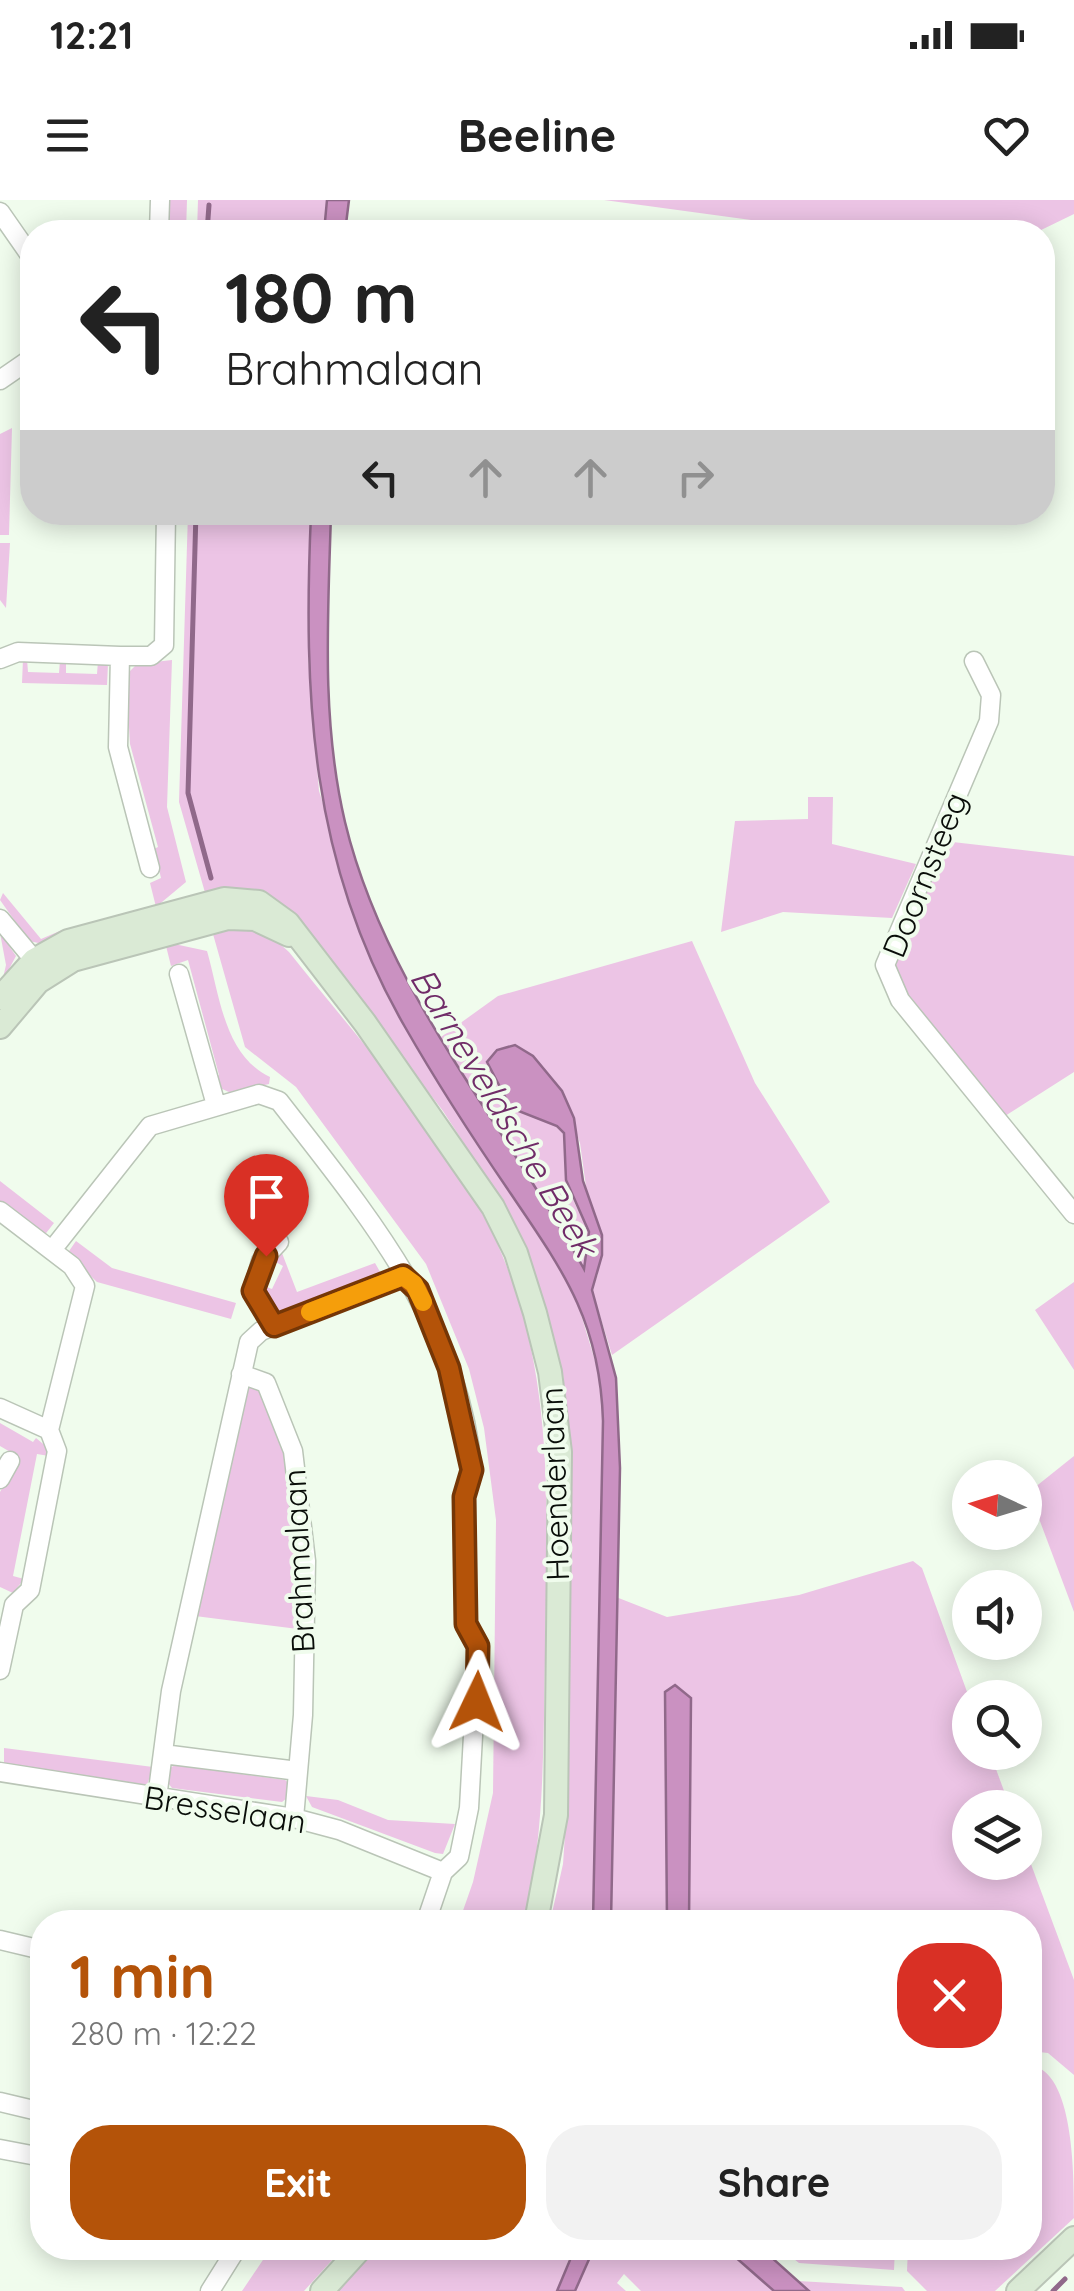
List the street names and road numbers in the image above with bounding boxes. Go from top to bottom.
street label: Doornsteeg [873,786,975,963]
street label: Hoenderlaan [531,1387,577,1582]
street label: Brahmalaan [273,1468,323,1654]
street label: Bresselaan [141,1776,309,1842]

